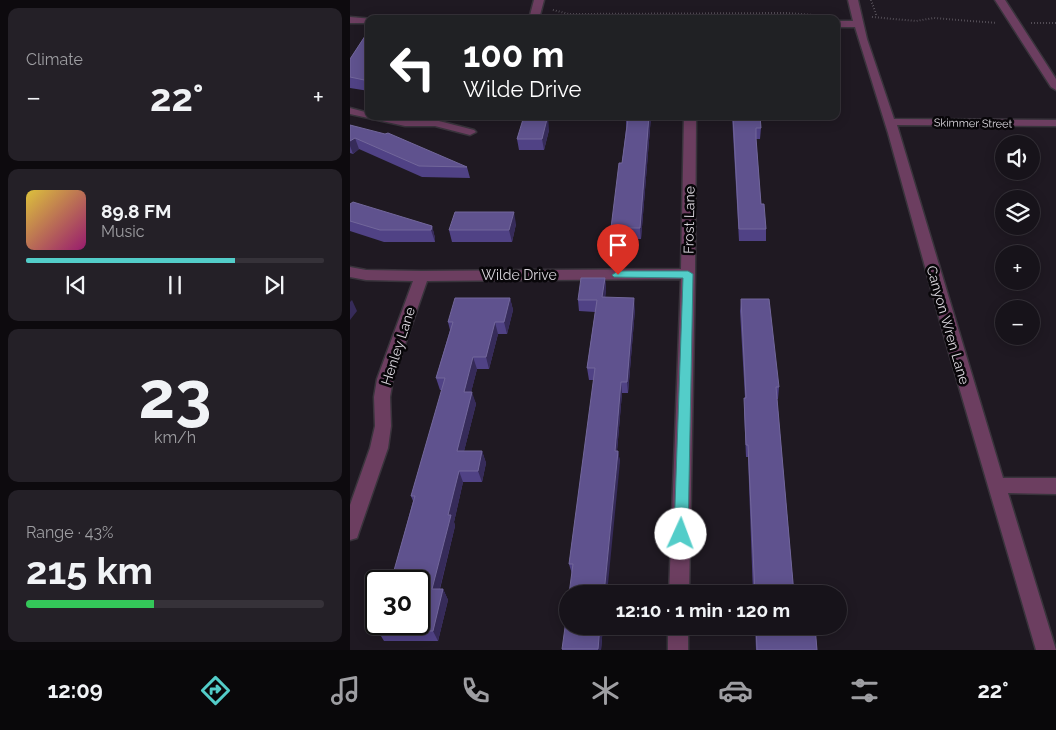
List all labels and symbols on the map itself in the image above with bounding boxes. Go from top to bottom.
street label: Skimmer Street [934,116,1013,131]
street label: Frost Lane [680,186,698,254]
pin [597,224,639,275]
street label: Canyon Wren Lane [923,264,973,386]
street label: Wilde Drive [481,267,557,283]
street label: Henley Lane [378,305,418,387]
position arrow [654,507,706,559]
speed limit sign: 30 [365,570,430,635]

